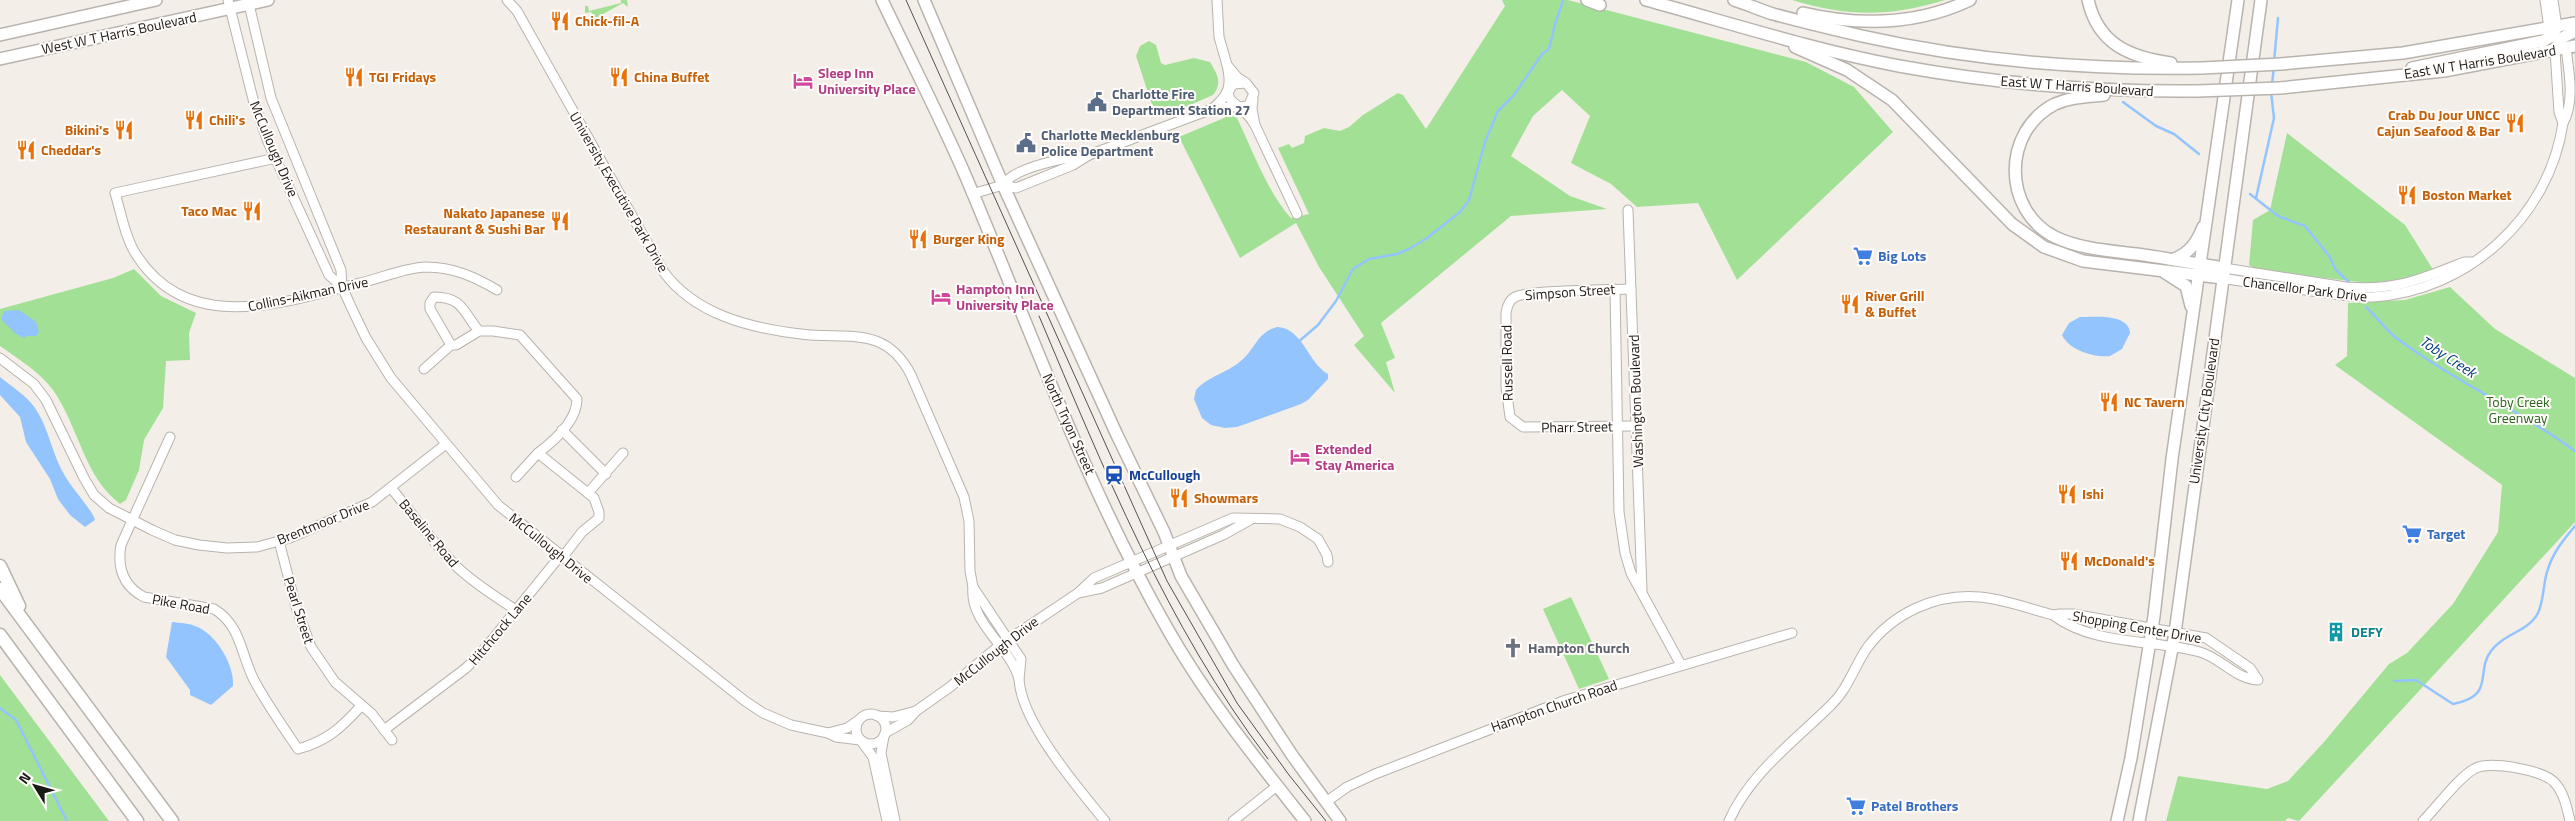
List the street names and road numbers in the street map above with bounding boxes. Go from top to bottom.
street label: West W T Harris Boulevard [40,6,198,59]
street label: East W T Harris Boulevard [2403,39,2557,84]
street label: East W T Harris Boulevard [2000,70,2154,101]
street label: McCullough Drive [245,98,304,200]
street label: University Executive Park Drive [565,108,674,276]
street label: Chancellor Park Drive [2242,270,2368,307]
street label: Collins-Aikman Drive [246,271,370,316]
street label: Simpson Street [1524,278,1616,305]
street label: Russell Road [1495,325,1518,401]
street label: Washington Boulevard [1623,334,1648,468]
street label: University City Boulevard [2183,337,2224,485]
street label: North Tryon Street [1038,370,1101,478]
street label: Pharr Street [1541,415,1613,438]
street label: Brentmoor Drive [274,493,372,550]
street label: Baseline Road [395,494,464,571]
street label: McCullough Drive [505,507,598,588]
street label: Pearl Street [279,574,320,646]
street label: Pike Road [151,588,212,619]
street label: Hitchcock Lane [463,588,536,669]
street label: Shopping Center Drive [2071,605,2203,648]
street label: McCullough Drive [949,611,1043,690]
street label: Hampton Church Road [1488,674,1620,737]

